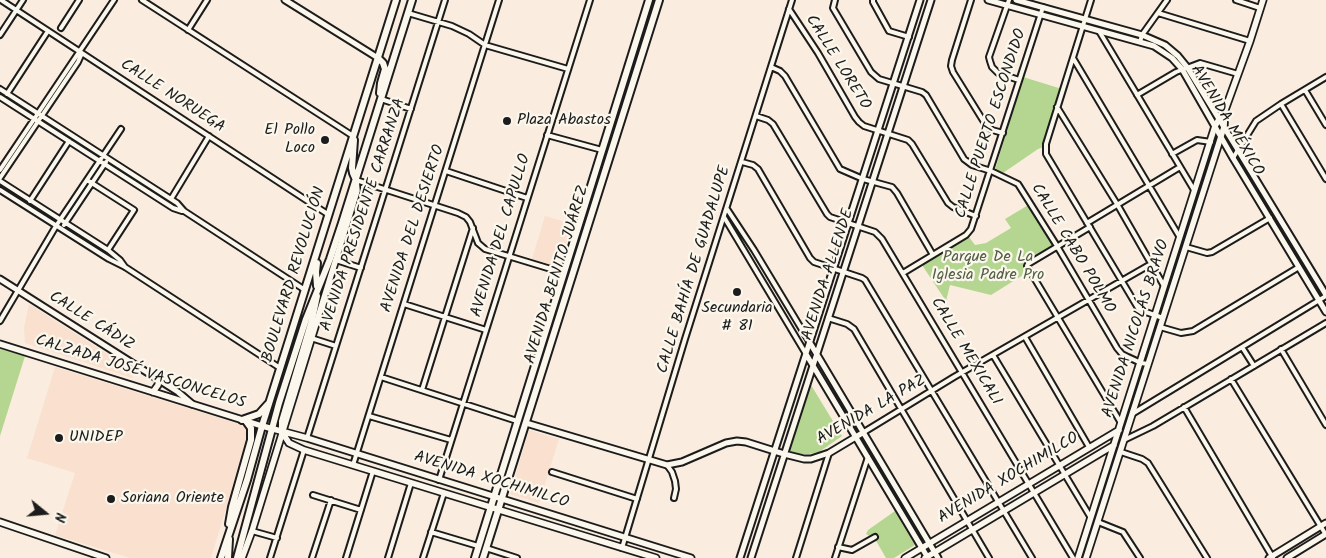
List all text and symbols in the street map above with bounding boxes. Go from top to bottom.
street label: CALLE LORETO [800,12,874,114]
street label: CALLE PUERTO ESCONDIDO [952,27,1032,221]
street label: CALLE NORUEGA [116,56,228,138]
street label: AVENIDA MÉXICO [1185,62,1267,180]
street label: AVENIDA PRESIDENTE CARRANZA [317,96,411,334]
place label: Plaza Abastos [517,111,611,131]
marker: Plaza Abastos [501,115,513,127]
place label: El Pollo Loco [264,121,315,159]
marker: El Pollo Loco [319,134,331,146]
street label: AVENIDA DEL DESIERTO [378,143,450,315]
street label: AVENIDA DEL CAPULLO [468,152,536,320]
street label: CALLE BAHÍA DE GUADALUPE [654,164,736,376]
street label: CALLE CABO POLMO [1026,181,1118,317]
street label: AVENIDA BENITO JUÁREZ [522,184,594,366]
street label: BOULEVARD REVOLUCIÓN [259,185,331,365]
street label: AVENIDA ALLENDE [799,207,859,343]
street label: AVENIDA NICOLÁS BRAVO [1099,238,1175,420]
park label: Parque De La Iglesia Padre Pro [932,248,1044,286]
marker: Secundaria # 81 [731,286,743,298]
street label: CALLE CÁDIZ [45,288,137,356]
street label: CALLE MEXICALI [925,295,1005,409]
place label: Secundaria # 81 [701,299,773,337]
street label: CALZADA JOSÉ VASCONCELOS [33,332,247,414]
street label: AVENIDA LA PAZ [814,372,930,450]
place label: UNIDEP [69,428,123,448]
street label: AVENIDA XOCHIMILCO [935,429,1083,529]
marker: UNIDEP [53,432,65,444]
street label: AVENIDA XOCHIMILCO [411,448,571,514]
north arrow [20,488,70,538]
place label: Soriana Oriente [121,489,224,509]
marker: Soriana Oriente [105,493,117,505]
text: N [48,510,71,525]

